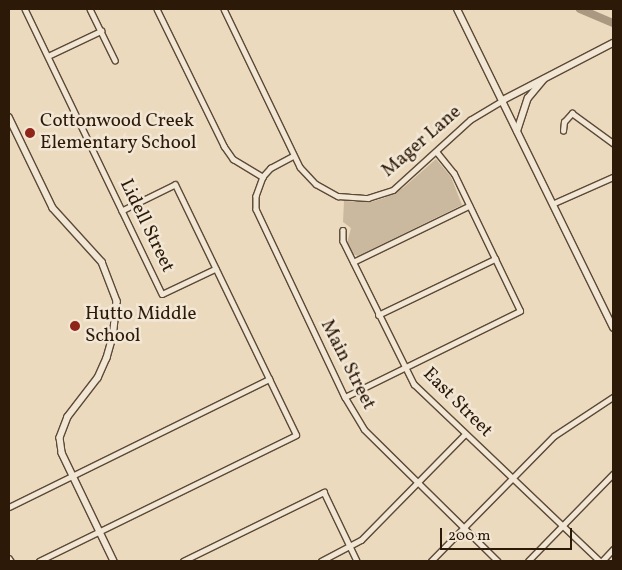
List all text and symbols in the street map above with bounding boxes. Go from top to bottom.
street label: Mager Lane [378,101,466,183]
place label: Cottonwood Creek Elementary School [40,111,197,155]
marker: Cottonwood Creek Elementary School [24,127,36,139]
street label: Lidell Street [114,176,178,276]
place label: Hutto Middle School [85,304,196,348]
street label: Main Street [315,316,379,414]
marker: Hutto Middle School [69,320,81,332]
street label: East Street [417,363,497,443]
scale bar [442,518,574,550]
text: 200 m [448,526,491,547]

